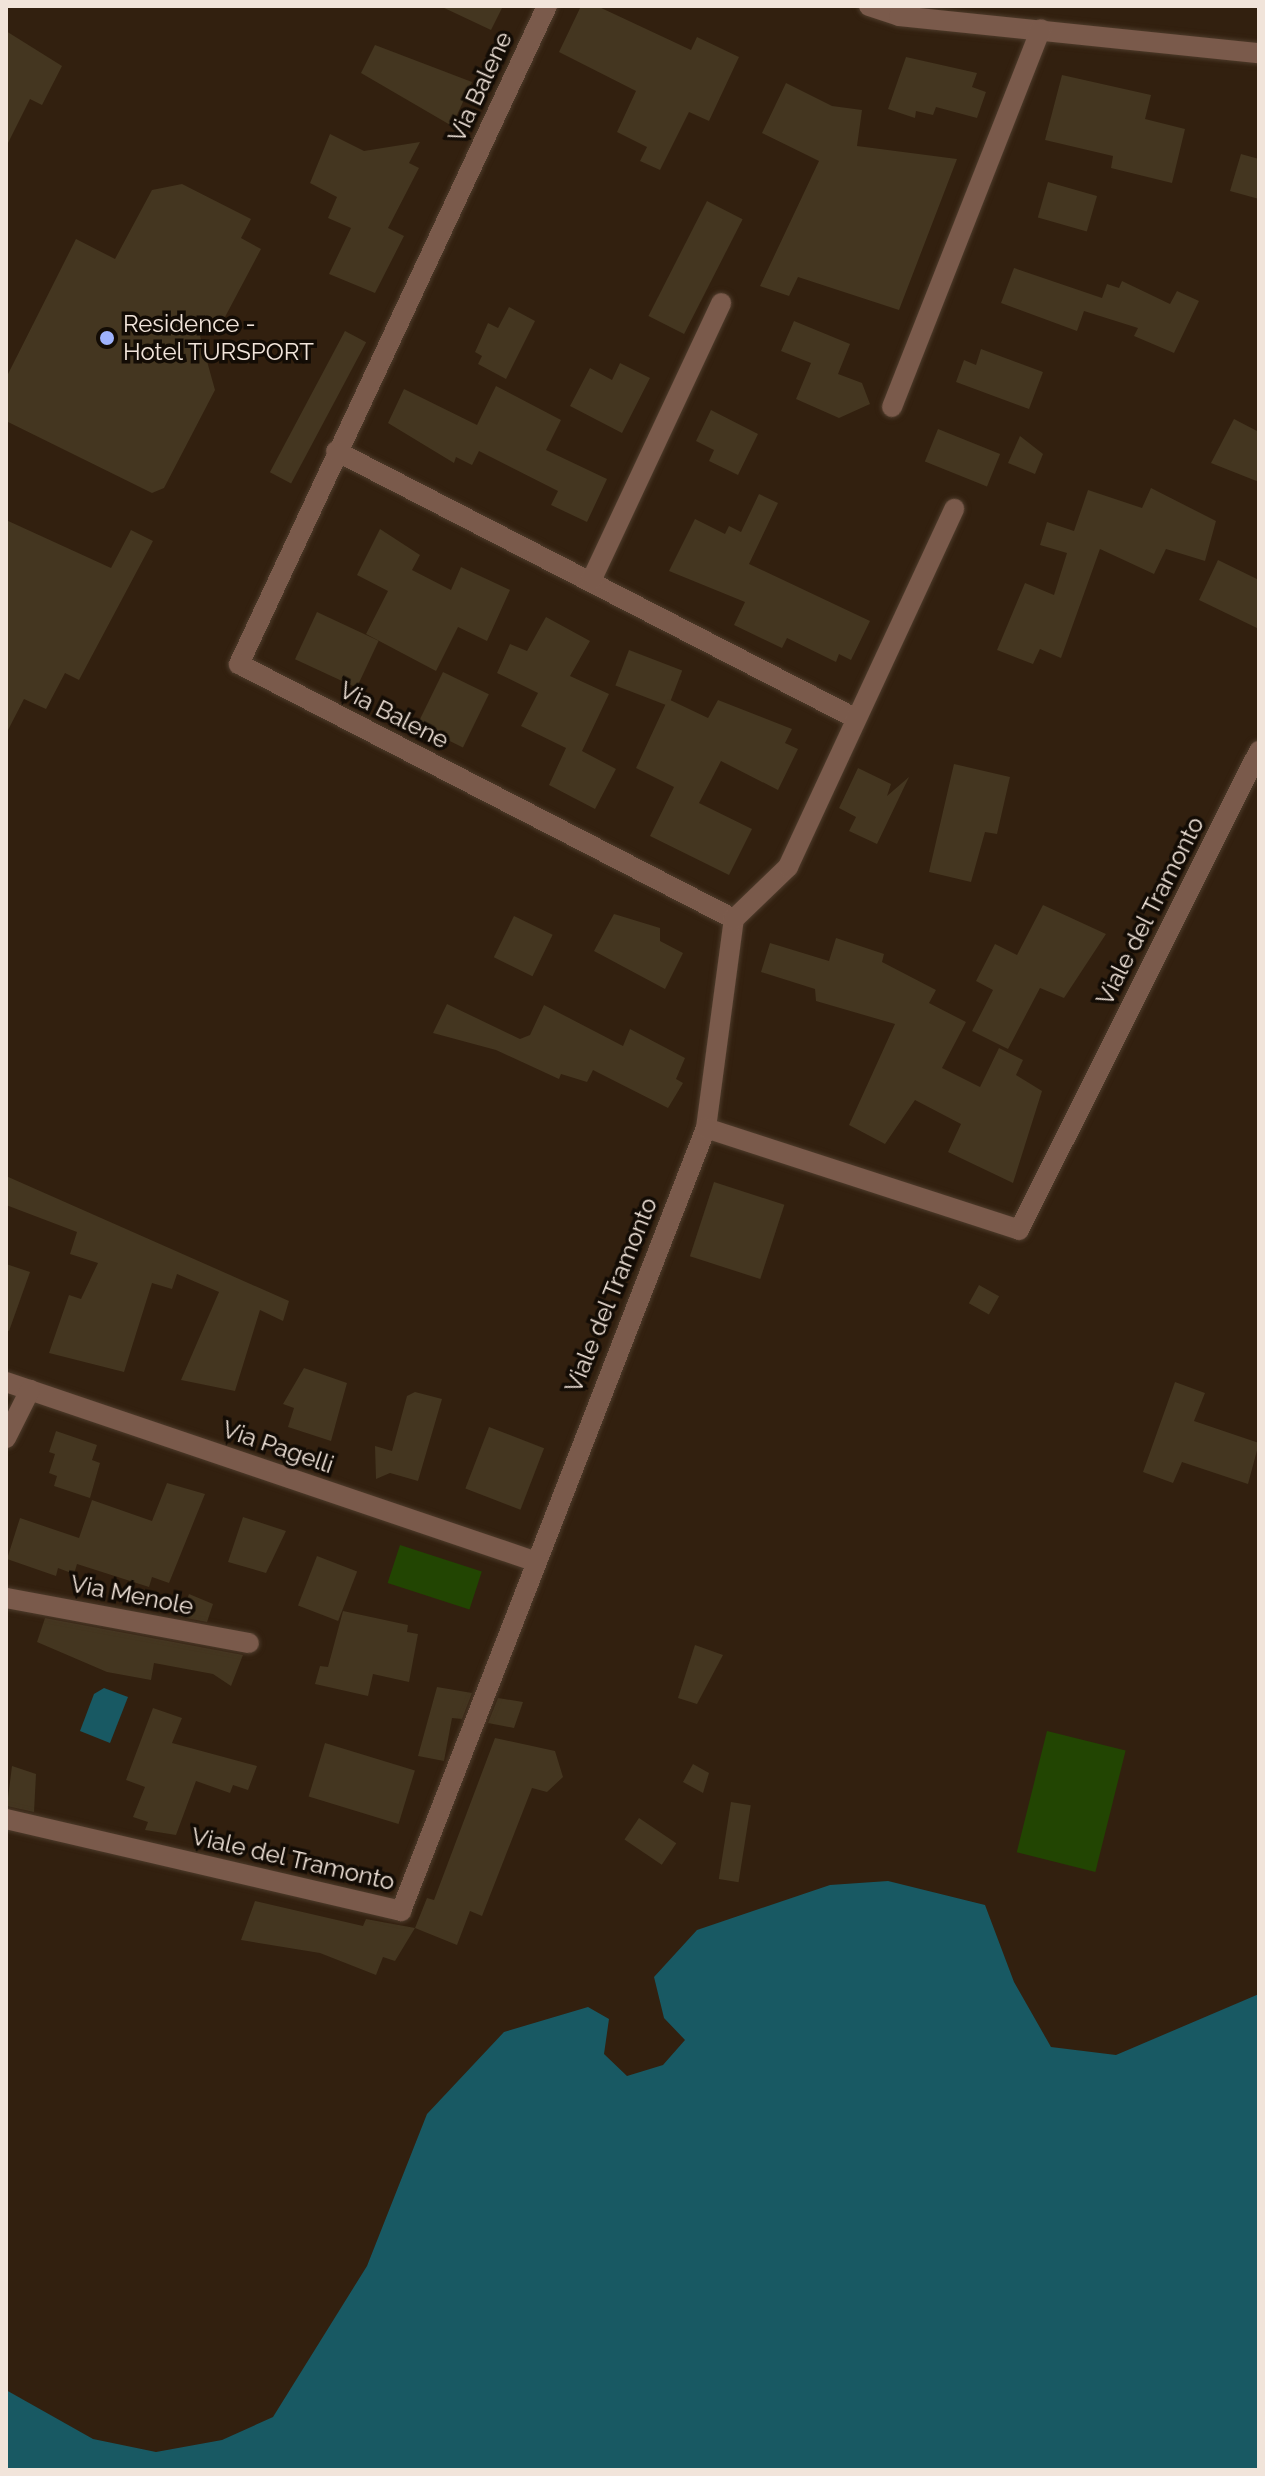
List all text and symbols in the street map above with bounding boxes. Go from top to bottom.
street label: Via Balene [442,27,518,147]
place label: Residence - Hotel TURSPORT [123,310,315,366]
marker: Residence - Hotel TURSPORT [98,329,116,347]
street label: Via Balene [335,675,453,755]
street label: Viale del Tramonto [1090,811,1210,1011]
street label: Viale del Tramonto [558,1193,664,1397]
street label: Via Pagelli [219,1415,337,1479]
street label: Via Menole [68,1569,196,1621]
street label: Viale del Tramonto [188,1821,398,1897]

